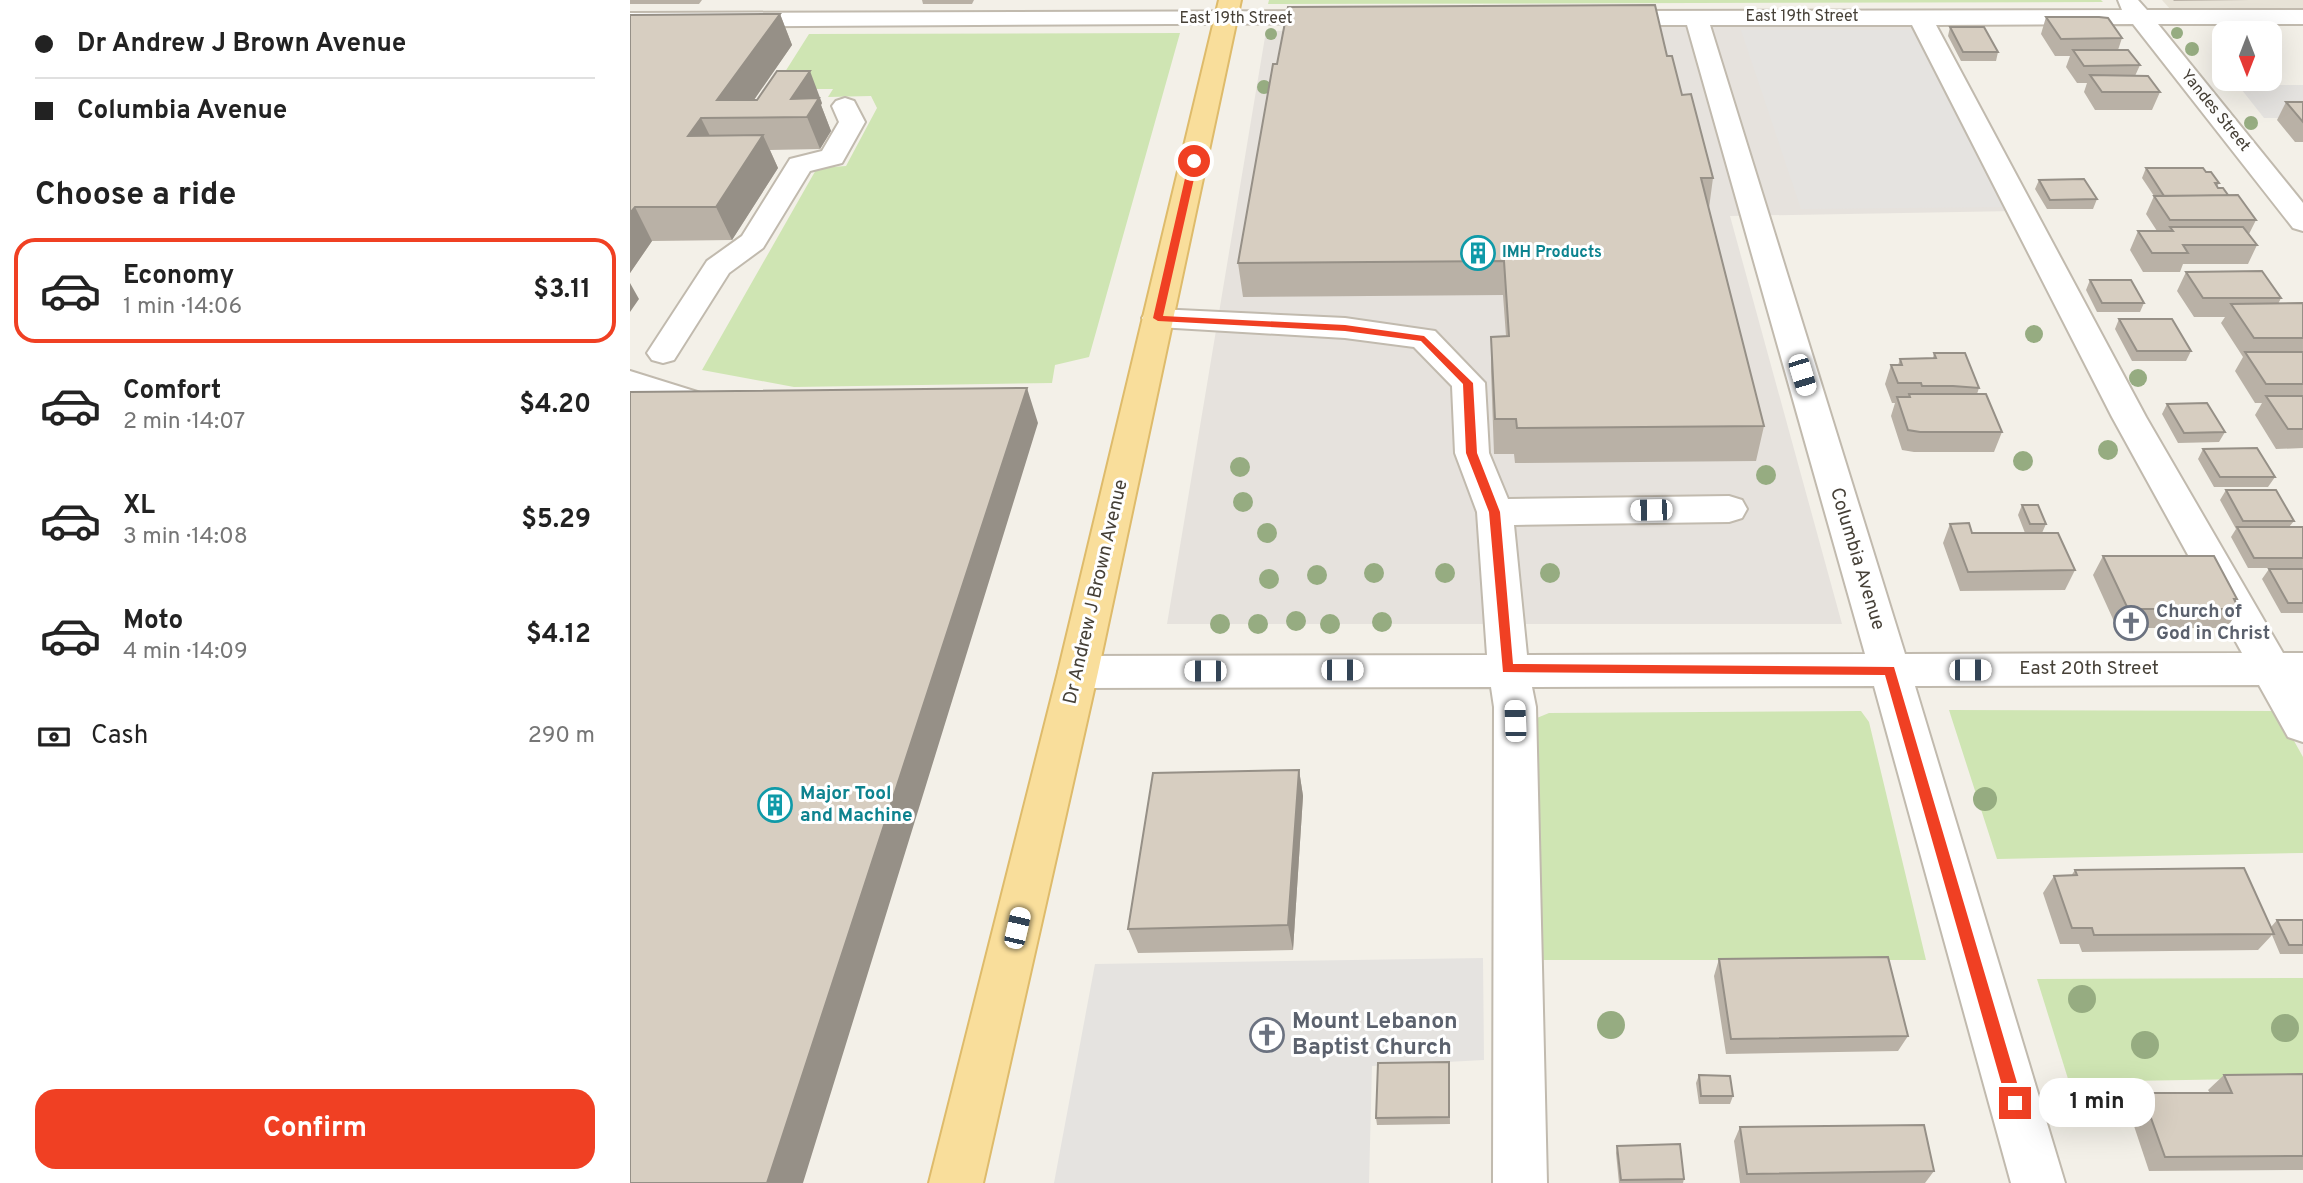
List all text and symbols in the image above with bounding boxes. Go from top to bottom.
street label: East 19th Street [1745,7,1859,27]
street label: East 19th Street [1179,9,1293,29]
north arrow [2212,21,2282,91]
map controls [2212,21,2282,91]
text: Dr Andrew J Brown Avenue [77,28,406,61]
street label: Yandes Street [2176,66,2254,156]
text: Columbia Avenue [77,95,287,128]
route start [1178,145,1210,177]
text: Choose a ride [35,176,236,216]
building icon: IMH Products [1459,234,1497,272]
place label: IMH Products [1502,243,1602,263]
icon: car [39,259,102,322]
text: Economy [123,260,234,293]
text: $3.11 [533,274,591,307]
text: 1 min · 14:06 [123,293,242,322]
car [1786,352,1819,398]
icon: car [39,374,102,437]
text: Comfort [123,375,221,408]
text: $4.20 [519,389,591,422]
text: 2 min · 14:07 [123,408,245,437]
street label: Dr Andrew J Brown Avenue [1058,477,1134,707]
street label: Columbia Avenue [1824,485,1890,633]
icon: car [39,489,102,552]
text: XL [123,490,155,523]
car [1630,499,1673,521]
text: $5.29 [521,504,591,537]
text: 3 min · 14:08 [123,523,248,552]
place label: Church of God in Christ [2156,600,2270,646]
icon: car [39,604,102,667]
church icon: Church of God in Christ [2112,604,2150,642]
text: Moto [123,605,183,638]
text: $4.12 [526,619,591,652]
text: 4 min · 14:09 [123,638,248,667]
street label: East 20th Street [2019,657,2159,681]
car [1322,660,1364,681]
car [1950,660,1992,681]
car [1185,661,1227,682]
car [1504,700,1527,742]
icon: cash [35,718,73,756]
text: Cash [91,720,148,753]
text: 290 m [528,722,595,751]
place label: Major Tool and Machine [800,782,913,828]
building icon: Major Tool and Machine [756,786,794,824]
car [1003,905,1032,951]
place label: Mount Lebanon Baptist Church [1292,1008,1458,1063]
church icon: Mount Lebanon Baptist Church [1248,1016,1286,1054]
callout: 1 min [2040,1078,2155,1128]
route end [1999,1087,2031,1119]
text: 1 min [2069,1088,2125,1117]
button: Confirm [35,1089,595,1169]

